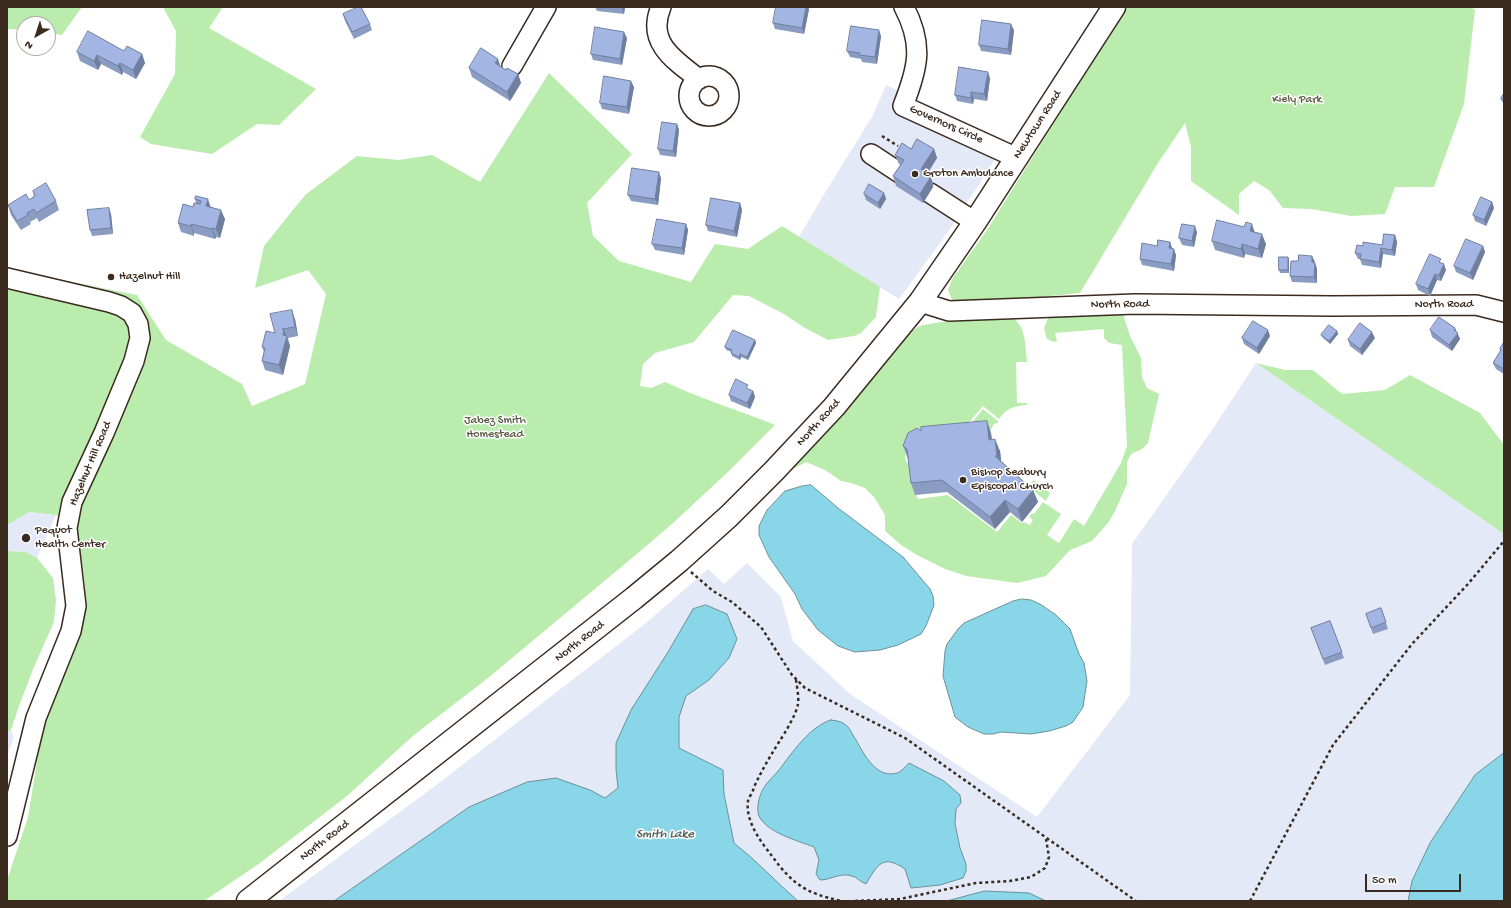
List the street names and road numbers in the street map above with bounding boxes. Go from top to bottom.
street label: Newtown Road [1011,88,1065,162]
street label: Governors Circle [907,102,985,148]
street label: North Road [1091,297,1149,313]
street label: North Road [1415,298,1473,312]
street label: North Road [794,396,844,450]
street label: Hazelnut Hill Road [67,420,115,508]
street label: North Road [552,618,608,666]
street label: North Road [297,817,353,865]

